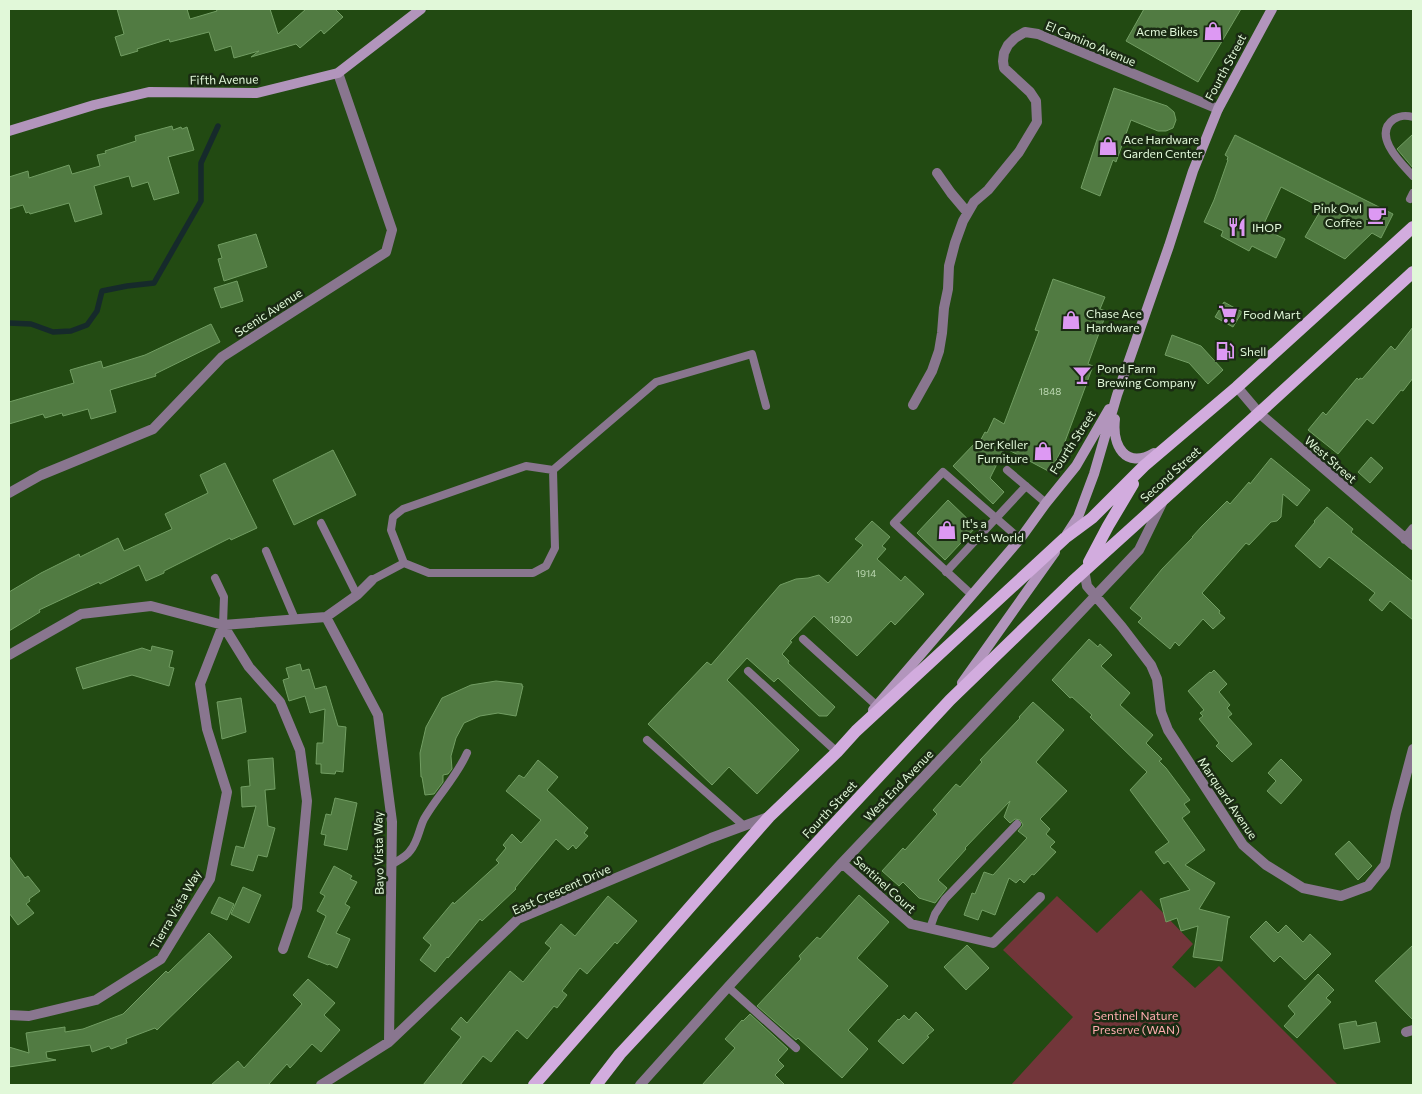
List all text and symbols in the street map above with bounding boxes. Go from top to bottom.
street label: El Camino Avenue [1044,18,1138,68]
shop icon: Acme Bikes [1202,20,1224,42]
place label: Acme Bikes [1136,24,1198,38]
street label: Fourth Street [1202,31,1248,103]
street label: Fifth Avenue [189,71,259,87]
place label: Ace Hardware Garden Center [1123,132,1203,160]
shop icon: Ace Hardware Garden Center [1097,135,1119,157]
place label: Pink Owl Coffee [1313,201,1362,229]
cafe icon: Pink Owl Coffee [1366,204,1388,226]
restaurant icon: IHOP [1226,216,1248,238]
place label: IHOP [1252,220,1282,234]
street label: Scenic Avenue [232,285,304,339]
supermarket icon: Food Mart [1217,303,1239,325]
place label: Chase Ace Hardware [1086,306,1142,334]
place label: Food Mart [1243,307,1301,321]
shop icon: Chase Ace Hardware [1060,309,1082,331]
fuel station icon: Shell [1214,340,1236,362]
place label: Shell [1240,344,1266,358]
place label: Pond Farm Brewing Company [1097,361,1196,389]
bar icon: Pond Farm Brewing Company [1071,364,1093,386]
house number: 1848 [1039,385,1061,397]
street label: Fourth Street [1046,407,1098,477]
street label: West Street [1302,433,1360,485]
place label: Der Keller Furniture [975,437,1028,465]
shop icon: Der Keller Furniture [1032,440,1054,462]
street label: Second Street [1137,443,1203,505]
place label: It's a Pet's World [962,516,1024,544]
shop icon: It's a Pet's World [936,519,958,541]
house number: 1914 [856,567,876,579]
house number: 1920 [830,613,852,625]
street label: West End Avenue [860,746,936,824]
street label: Marquard Avenue [1195,754,1261,842]
street label: Fourth Street [799,777,859,841]
street label: Bayo Vista Way [370,811,386,895]
street label: Sentinel Court [851,852,919,916]
street label: East Crescent Drive [510,861,612,917]
street label: Tierra Vista Way [147,867,203,951]
park label: Sentinel Nature Preserve (WAN) [1092,1008,1180,1036]

